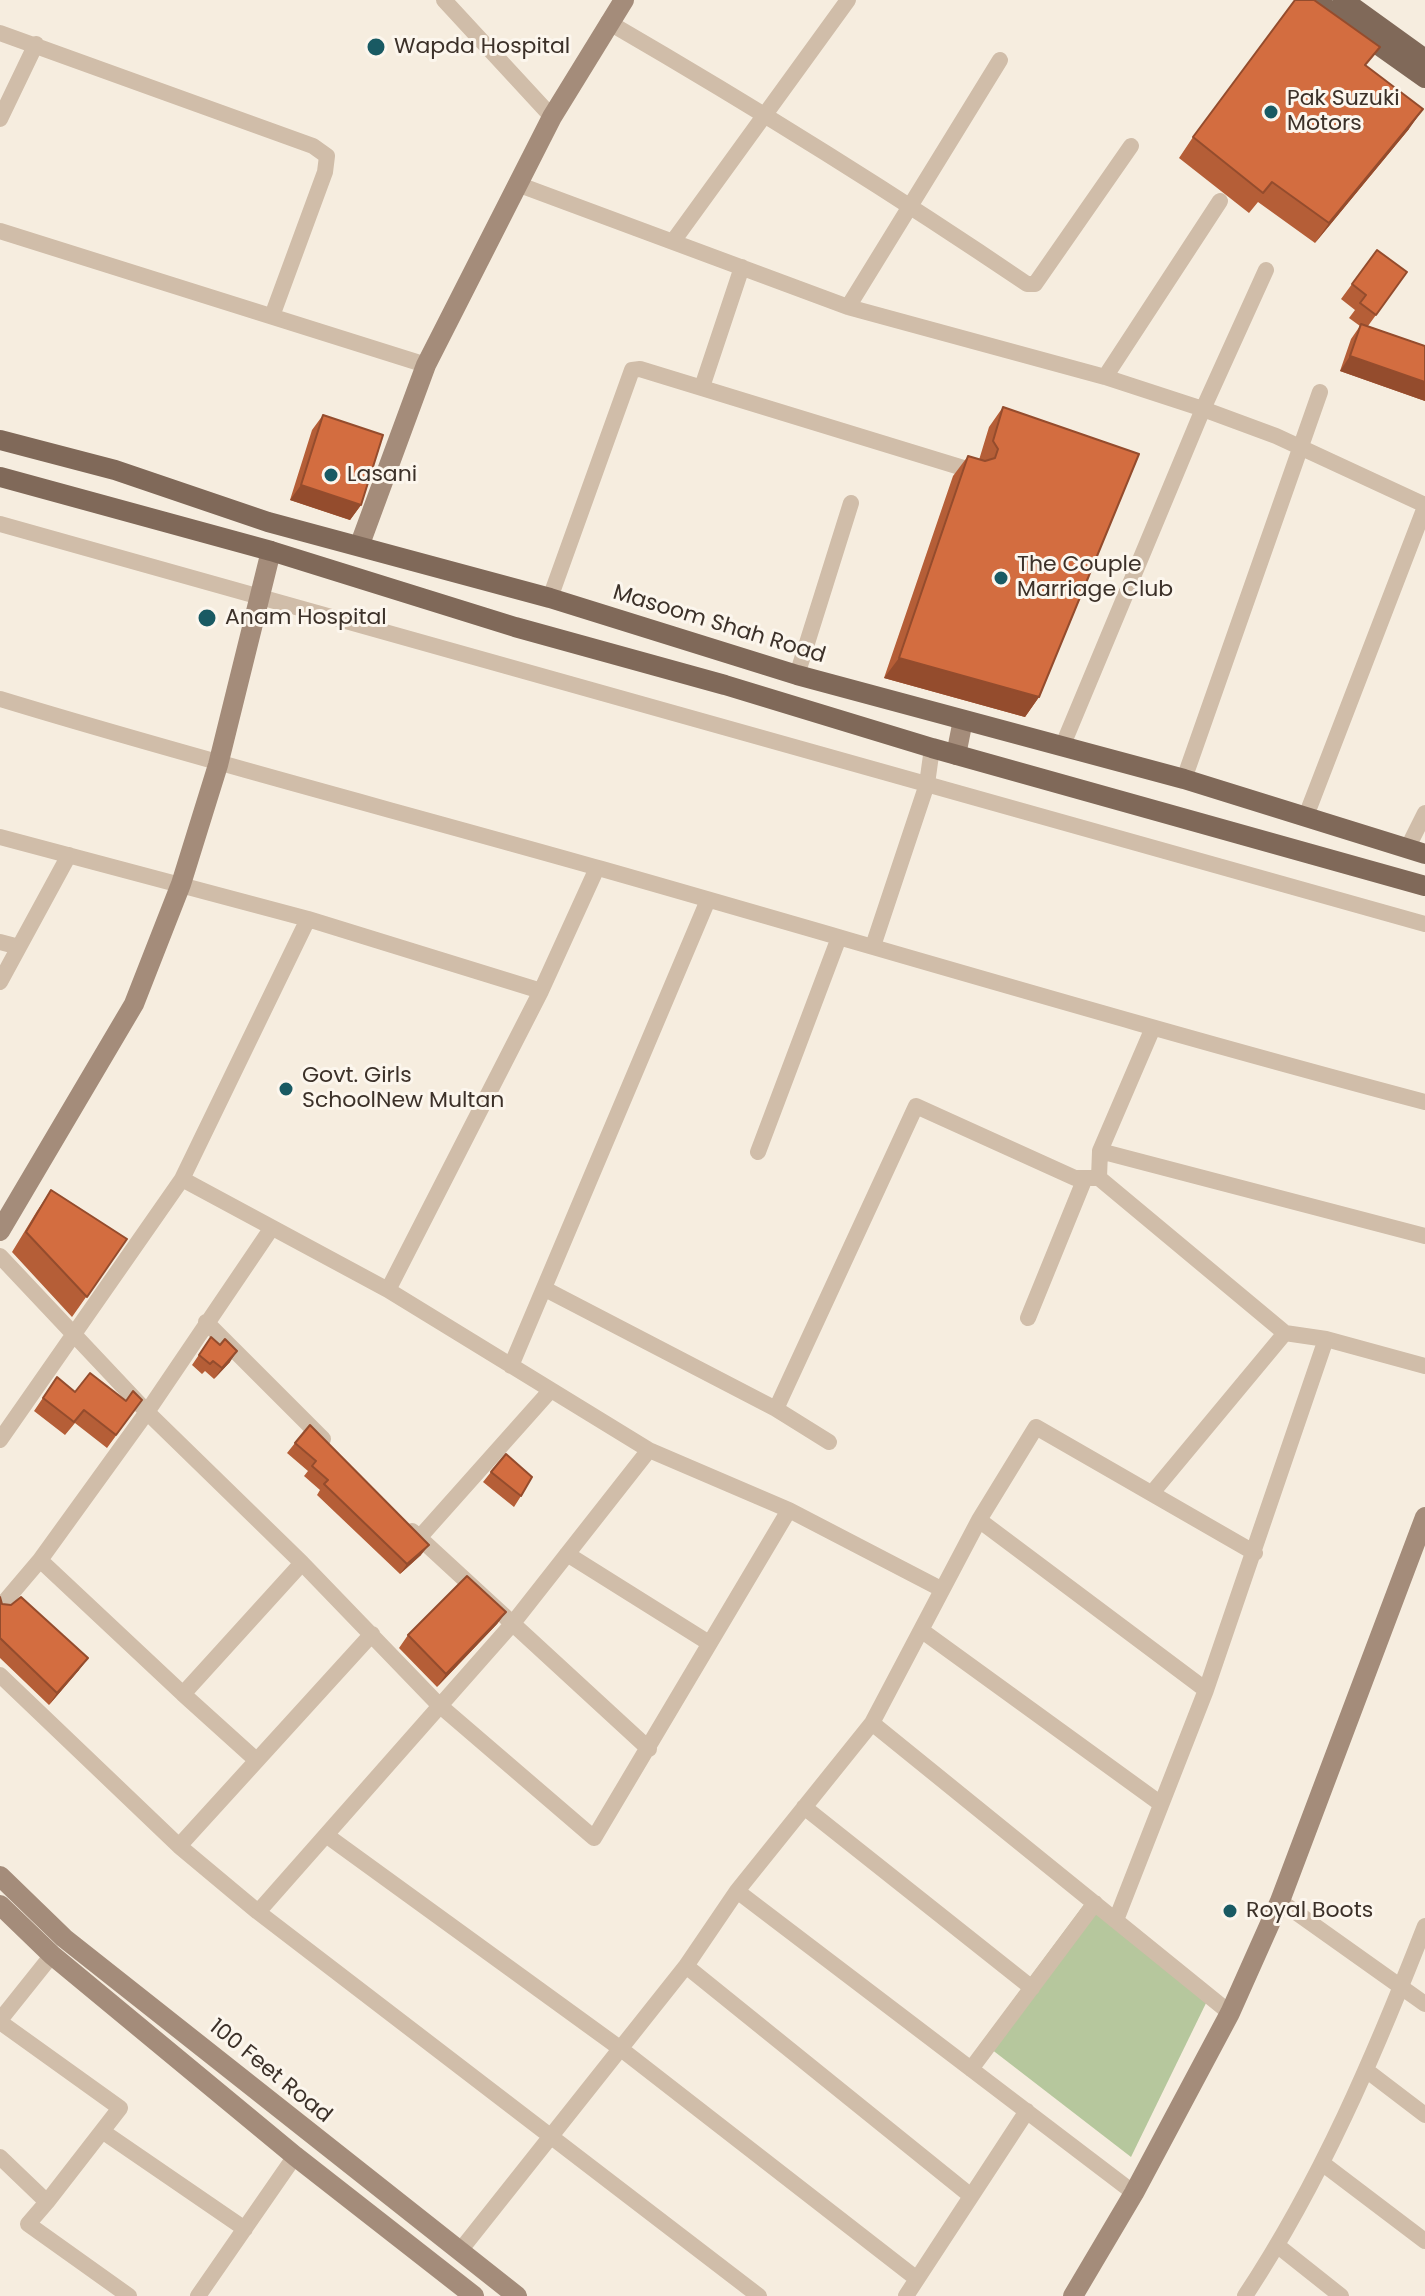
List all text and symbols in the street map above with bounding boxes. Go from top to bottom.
place label: Wapda Hospital [394,34,570,60]
marker: Wapda Hospital [365,36,387,58]
place label: Pak Suzuki Motors [1287,86,1400,138]
marker: Pak Suzuki Motors [1262,103,1280,121]
place label: Lasani [347,462,417,488]
marker: Lasani [322,466,340,484]
place label: The Couple Marriage Club [1017,552,1173,604]
marker: The Couple Marriage Club [992,569,1010,587]
street label: Masoom Shah Road [609,580,829,670]
place label: Anam Hospital [225,605,387,631]
marker: Anam Hospital [196,607,218,629]
place label: Govt. Girls SchoolNew Multan [302,1063,504,1114]
marker: Govt. Girls SchoolNew Multan [277,1080,295,1098]
place label: Royal Boots [1246,1898,1373,1924]
marker: Royal Boots [1221,1902,1239,1920]
street label: 100 Feet Road [203,2015,337,2129]

